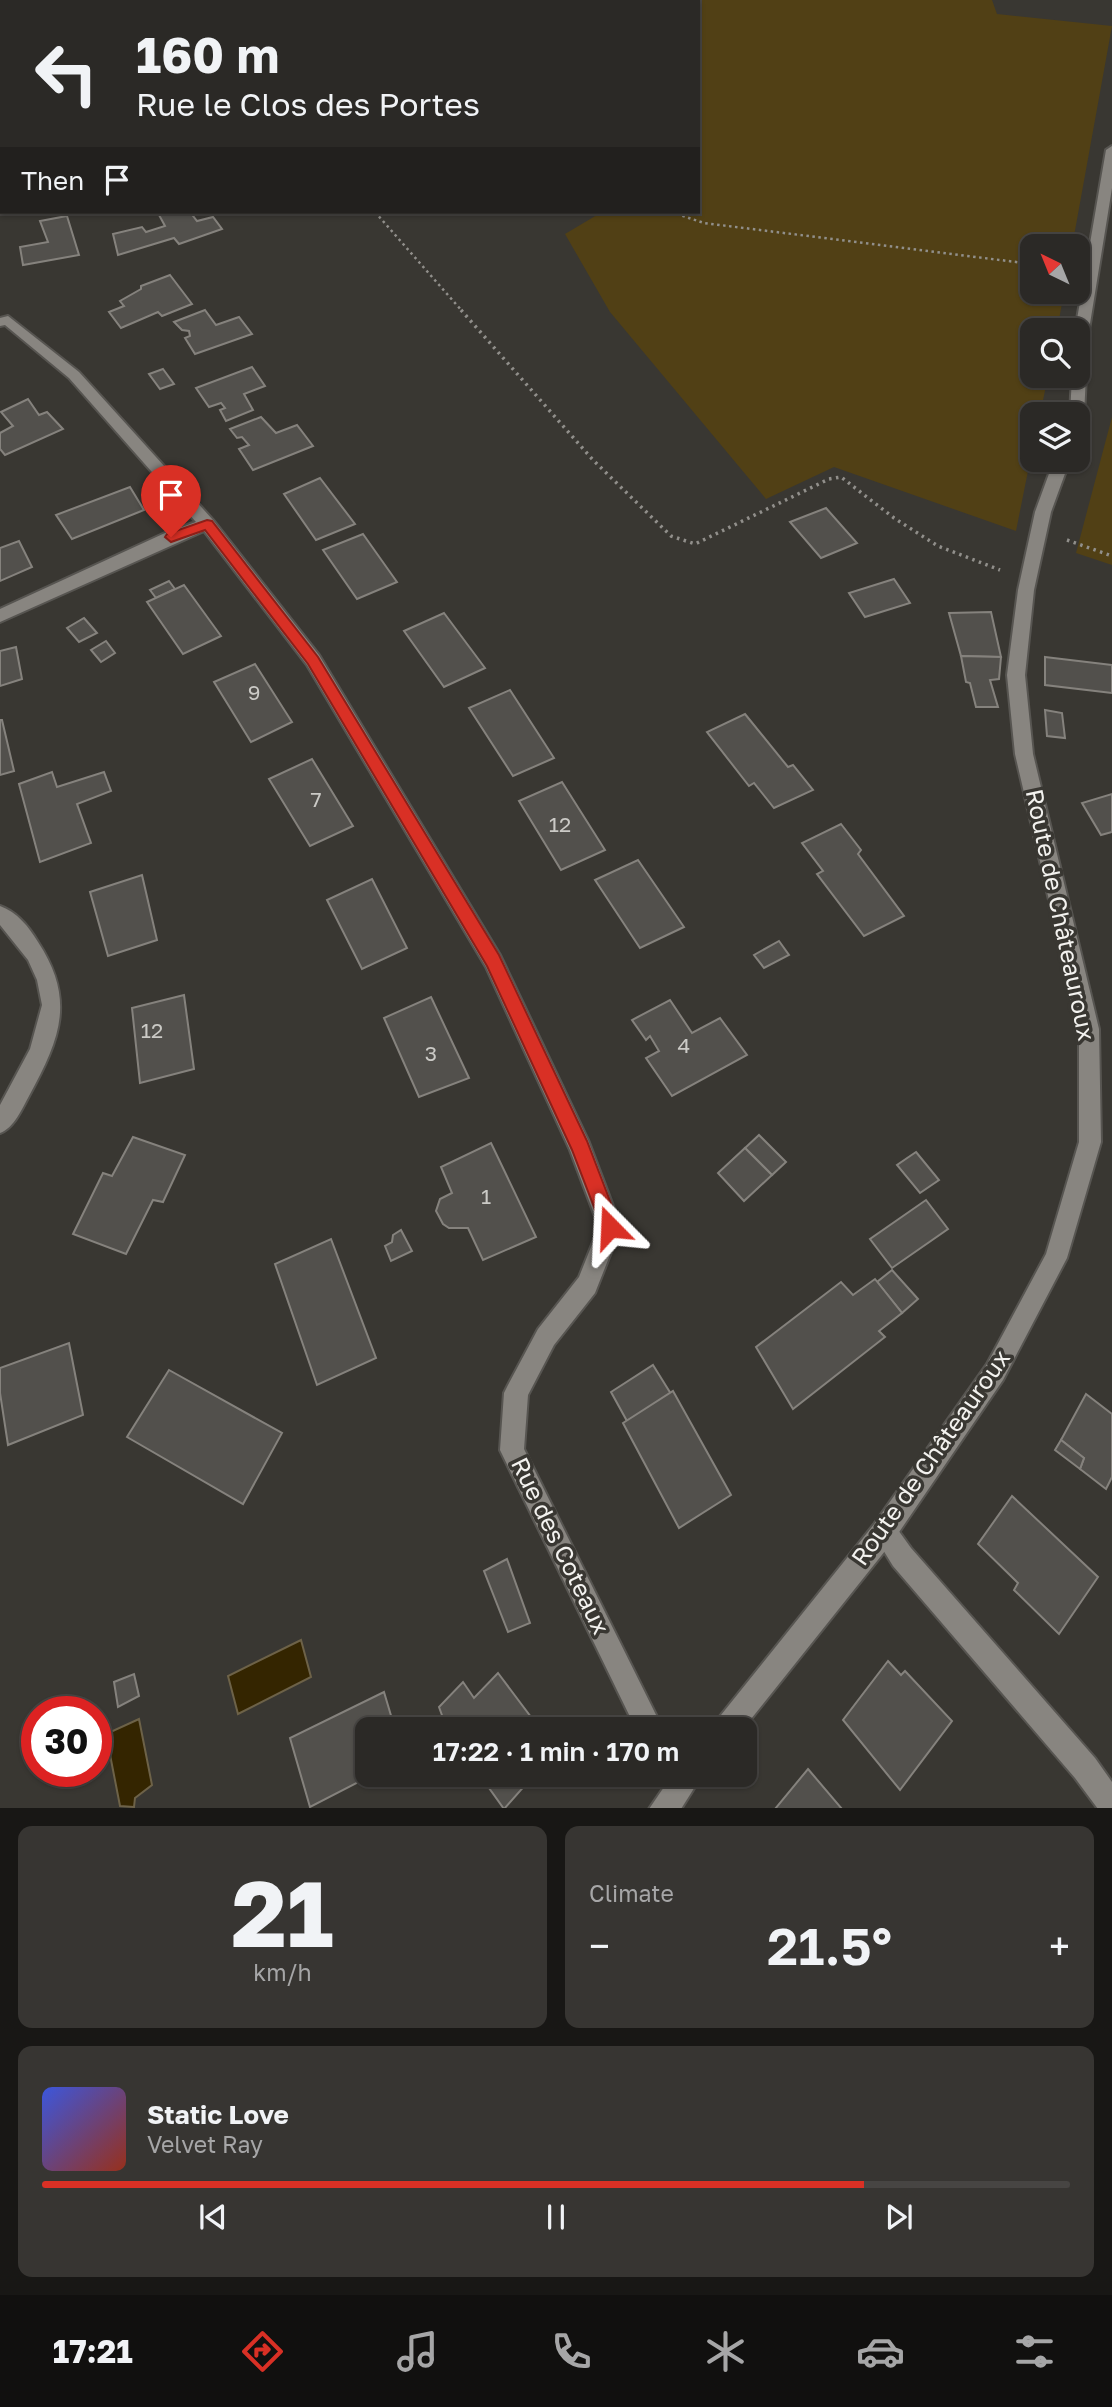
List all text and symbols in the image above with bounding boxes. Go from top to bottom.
text: 160 m [136,25,279,84]
icon: left [21,28,112,119]
text: Rue le Clos des Portes [136,85,480,123]
icon: arrive [98,161,136,199]
text: Then [21,165,84,196]
north arrow [1020,234,1090,304]
map controls [1020,234,1090,472]
button: search [1020,318,1090,388]
button: layers [1020,402,1090,472]
pin [141,465,201,537]
icon: arrive [152,476,190,514]
house number: 9 [248,679,260,705]
house number: 7 [310,786,322,812]
street label: Route de Châteauroux [1021,786,1102,1043]
house number: 12 [549,811,571,837]
house number: 12 [141,1017,163,1043]
house number: 4 [678,1032,690,1058]
house number: 3 [425,1040,437,1066]
house number: 1 [481,1183,491,1209]
position arrow [573,1190,647,1264]
street label: Route de Châteauroux [844,1344,1015,1570]
street label: Rue des Coteaux [506,1452,617,1639]
speed limit sign: 30 [21,1696,112,1787]
text: 17:22 · 1 min · 170 m [433,1736,679,1767]
text: 21 [231,1858,334,1967]
text: Climate [589,1879,674,1907]
text: 21.5° [767,1914,892,1976]
text: − [589,1923,610,1968]
text: + [1049,1923,1070,1968]
text: km/h [253,1958,312,1986]
text: Static Love [147,2099,289,2130]
text: Velvet Ray [147,2130,263,2158]
icon: previous [194,2198,232,2236]
icon: pause [537,2198,575,2236]
icon: next [880,2198,918,2236]
icon: directions [238,2327,287,2376]
icon: music [393,2327,442,2376]
icon: phone [547,2327,596,2376]
icon: climate [701,2327,750,2376]
icon: car [856,2327,905,2376]
icon: filters [1010,2327,1059,2376]
text: 17:21 [53,2332,133,2370]

